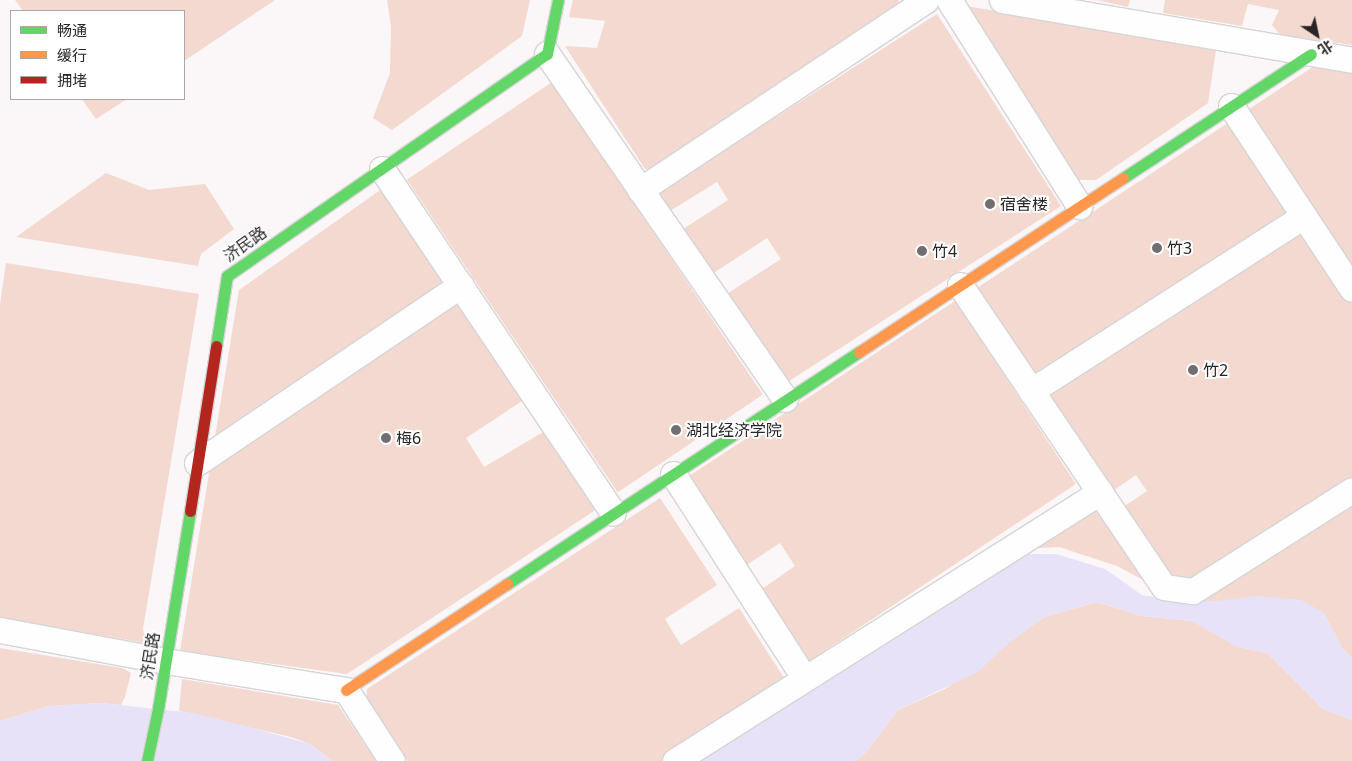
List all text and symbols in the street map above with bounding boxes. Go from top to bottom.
legend [10,10,185,100]
north arrow [1292,10,1342,60]
text: 畅通 [57,20,87,40]
text: 北 [1315,36,1337,60]
text: 缓行 [57,45,87,65]
text: 拥堵 [57,70,87,90]
place label: 宿舍楼 [1000,194,1048,214]
marker: 宿舍楼 [984,198,996,210]
street label: 济民路 [220,222,270,266]
place label: 竹3 [1167,238,1192,258]
place label: 竹4 [932,241,957,261]
marker: 竹3 [1151,242,1163,254]
marker: 竹4 [916,245,928,257]
place label: 竹2 [1203,360,1228,380]
marker: 竹2 [1187,364,1199,376]
place label: 湖北经济学院 [686,420,782,440]
marker: 湖北经济学院 [670,424,682,436]
place label: 梅6 [396,428,421,448]
marker: 梅6 [380,432,392,444]
street label: 济民路 [137,631,163,681]

